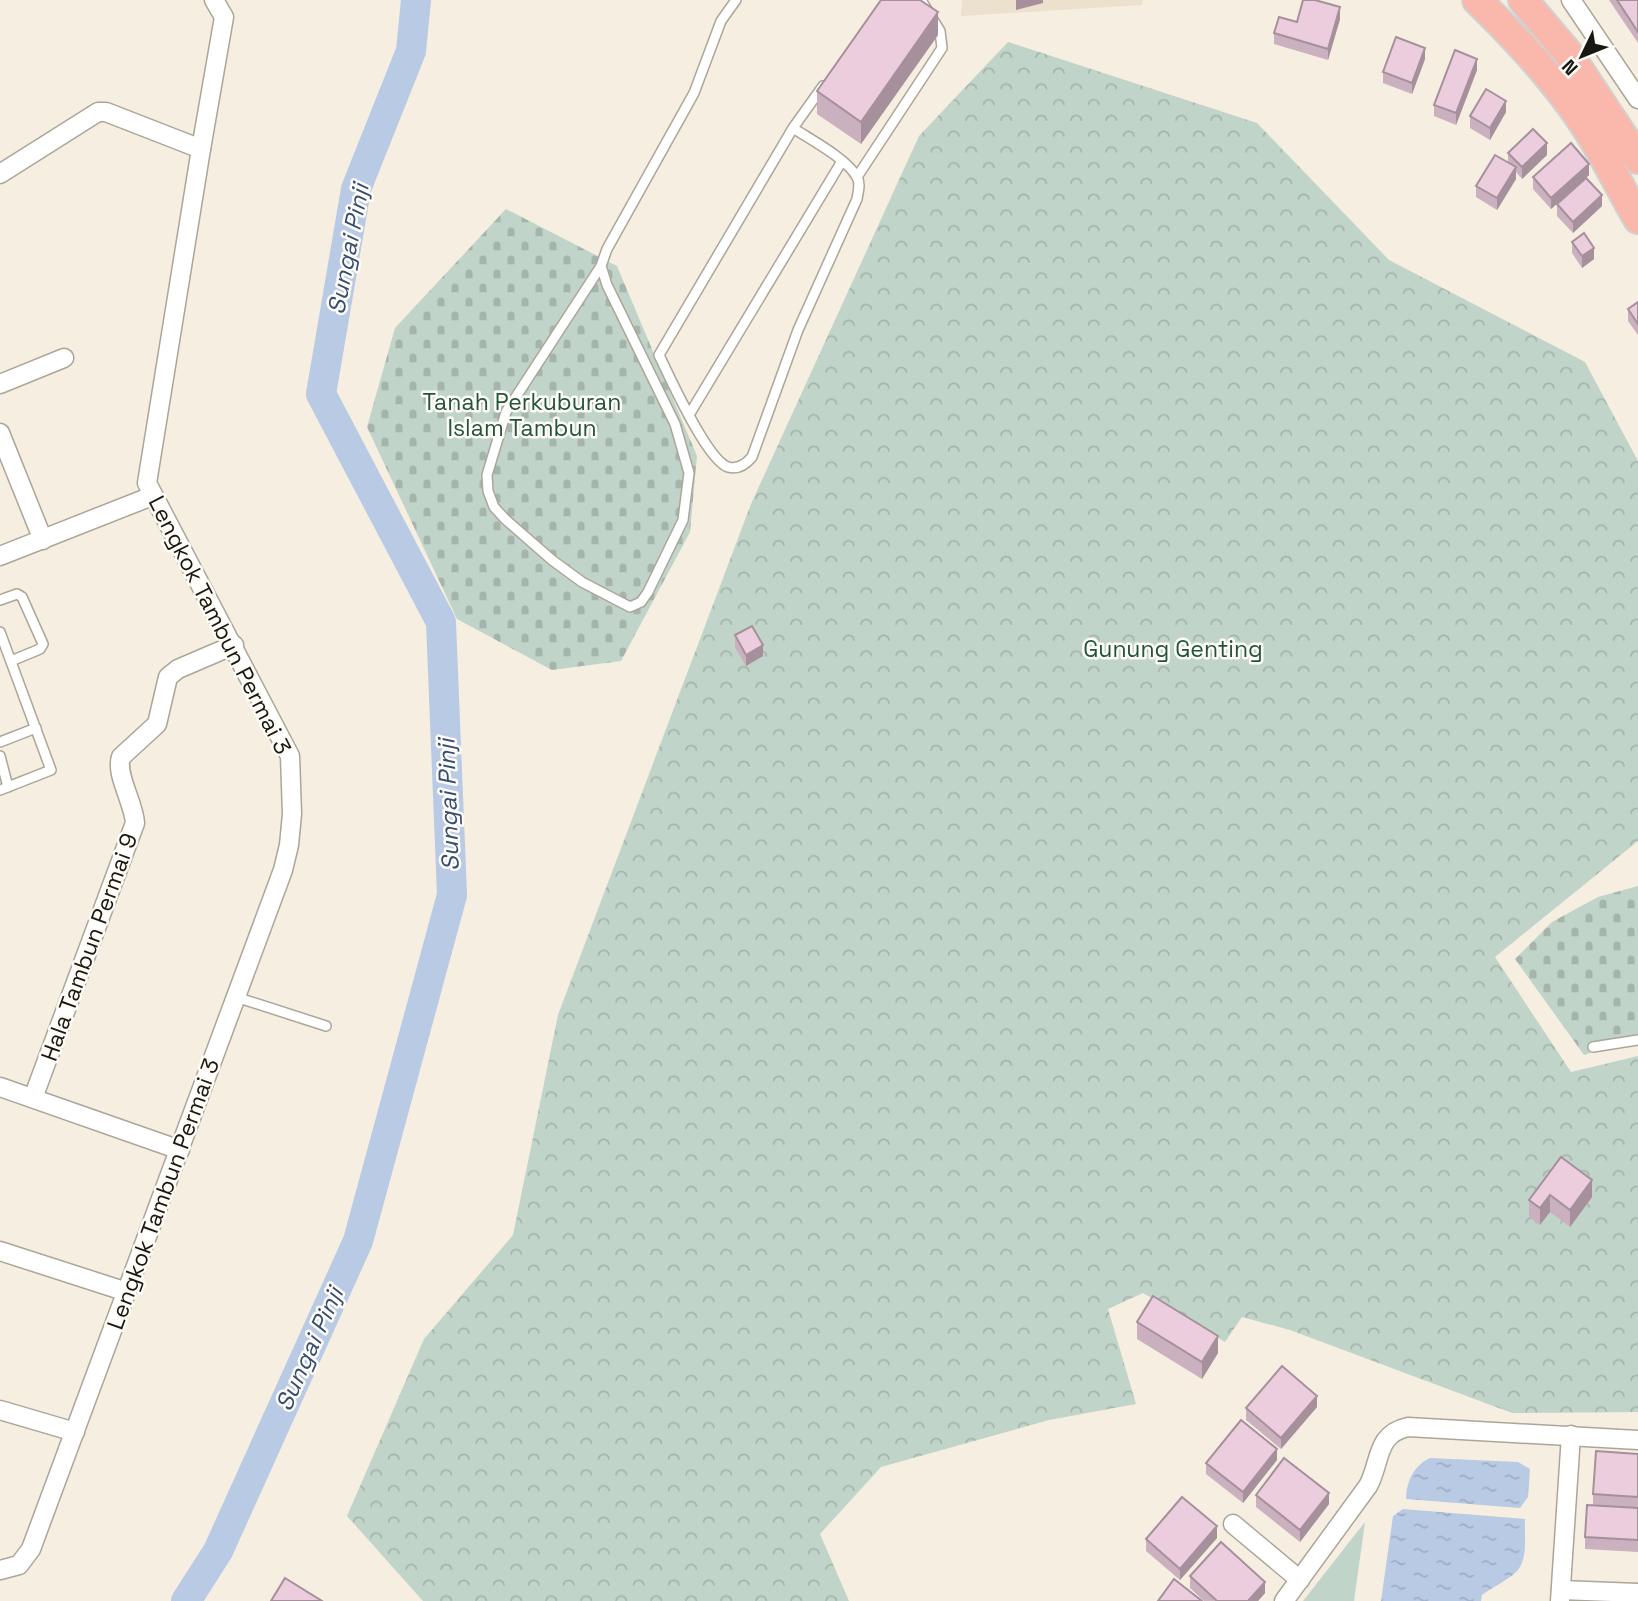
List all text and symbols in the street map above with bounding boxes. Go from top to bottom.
north arrow [1547,21,1617,91]
text: N [1556,54,1583,80]
water label: Sungai Pinji [320,178,376,317]
park label: Tanah Perkuburan Islam Tambun [423,387,621,443]
street label: Lengkok Tambun Permai 3 [142,491,298,759]
park label: Gunung Genting [1083,634,1263,664]
water label: Sungai Pinji [430,735,466,872]
street label: Hala Tambun Permai 9 [34,829,144,1065]
street label: Lengkok Tambun Permai 3 [100,1054,226,1334]
water label: Sungai Pinji [268,1279,351,1416]

